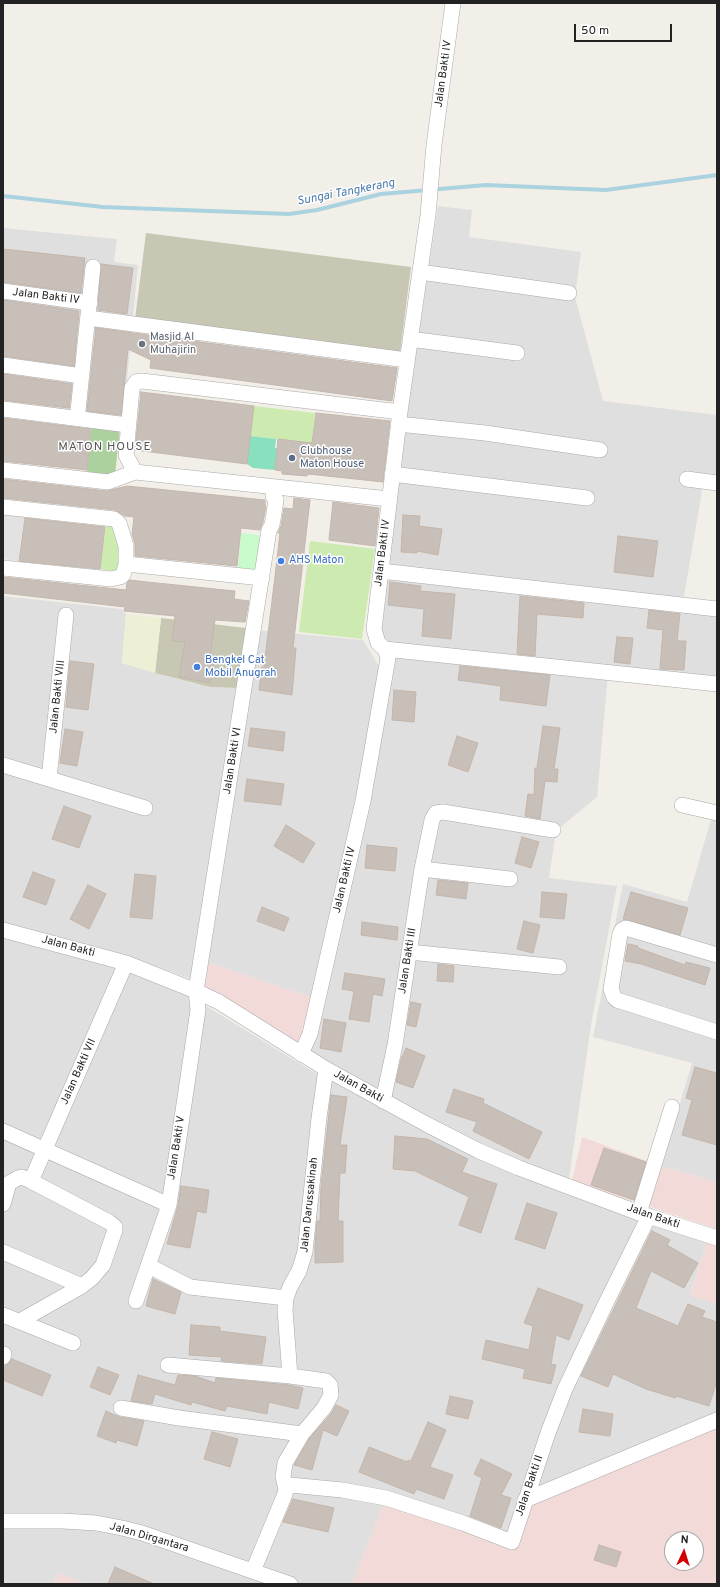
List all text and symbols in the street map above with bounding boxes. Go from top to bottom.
scale bar [576,16,674,42]
text: 50 m [581,23,609,39]
street label: Jalan Bakti IV [433,40,455,108]
water label: Sungai Tangkerang [296,176,396,210]
street label: Jalan Bakti IV [12,286,80,308]
place label: Masjid Al Muhajirin [150,331,196,357]
marker: Masjid Al Muhajirin [137,339,147,349]
district label: MATON HOUSE [58,441,152,455]
place label: Clubhouse Maton House [300,445,364,471]
marker: Clubhouse Maton House [287,453,297,463]
street label: Jalan Bakti IV [372,519,394,587]
place label: AHS Maton [289,554,344,568]
marker: AHS Maton [276,556,286,566]
place label: Bengkel Cat Mobil Anugrah [205,654,277,680]
street label: Jalan Bakti VIII [48,660,68,734]
marker: Bengkel Cat Mobil Anugrah [192,662,202,672]
street label: Jalan Bakti VI [221,726,245,796]
street label: Jalan Bakti IV [331,845,359,915]
street label: Jalan Bakti III [396,927,420,995]
street label: Jalan Bakti [40,934,96,960]
street label: Jalan Bakti VII [59,1037,99,1107]
street label: Jalan Bakti [331,1068,385,1106]
street label: Jalan Bakti V [165,1115,189,1181]
street label: Jalan Darussakinah [298,1157,322,1253]
street label: Jalan Bakti [625,1202,681,1232]
street label: Jalan Bakti II [513,1454,547,1518]
street label: Jalan Dirgantara [108,1520,190,1556]
north arrow [664,1531,704,1571]
text: N [680,1533,689,1547]

